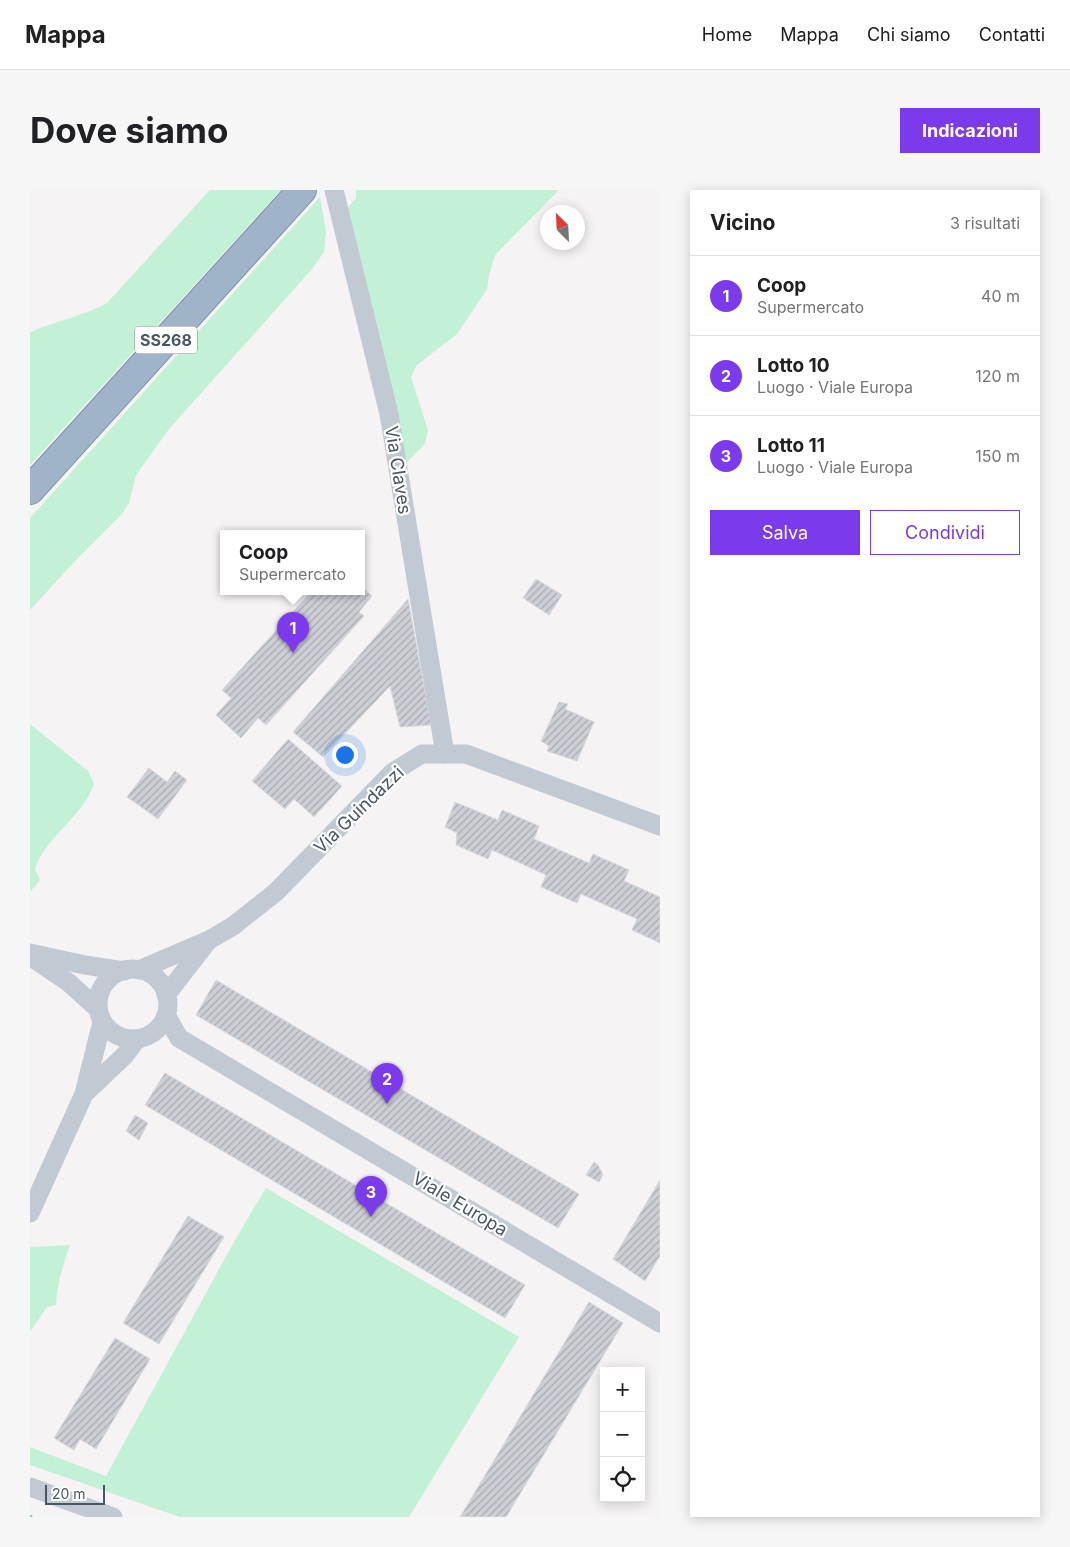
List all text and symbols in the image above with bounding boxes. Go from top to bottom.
text: Mappa [25,20,106,49]
text: Home [702,24,752,45]
text: Mappa [780,24,839,45]
text: Chi siamo [867,24,951,45]
text: Contatti [979,24,1045,45]
button: Indicazioni [900,108,1040,153]
text: Dove siamo [30,109,228,151]
north arrow [540,205,585,250]
text: Vicino [710,210,775,235]
text: 3 risultati [950,213,1020,233]
text: Coop [757,274,806,297]
text: 1 [723,286,729,306]
text: 40 m [981,286,1020,306]
text: Supermercato [757,297,864,317]
road number: SS268 [135,326,197,354]
text: Lotto 10 [757,354,830,377]
text: 2 [721,366,731,386]
text: 120 m [975,366,1020,386]
text: Luogo · Viale Europa [757,377,913,397]
street label: Via Claves [381,424,416,516]
text: Lotto 11 [757,434,825,457]
text: 3 [721,446,731,466]
text: 150 m [975,446,1020,466]
text: Luogo · Viale Europa [757,457,913,477]
button: Salva [710,510,860,555]
button: Condividi [870,510,1020,555]
popup [220,530,365,595]
text: Coop [239,541,288,564]
text: Supermercato [239,564,346,584]
pin: 1 [277,612,309,653]
your location [332,742,358,768]
street label: Via Guindazzi [309,762,408,858]
pin: 2 [371,1063,403,1104]
street label: Viale Europa [409,1167,511,1240]
pin: 3 [355,1176,387,1217]
map controls [600,1367,645,1502]
button: + [600,1367,645,1412]
button: − [600,1412,645,1457]
button: locate [600,1457,645,1502]
scale bar [45,1482,105,1505]
text: 20 m [52,1485,86,1502]

